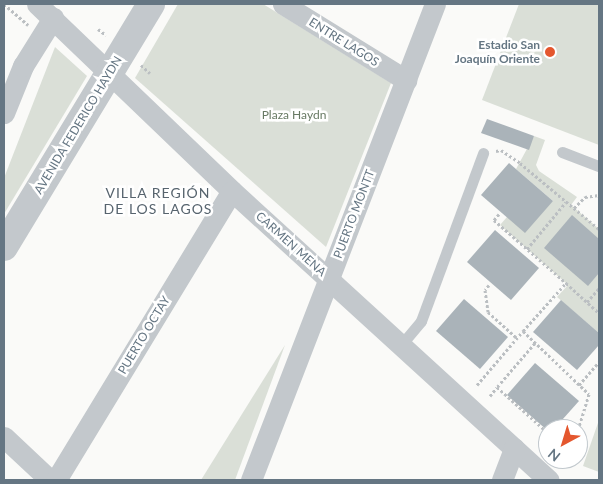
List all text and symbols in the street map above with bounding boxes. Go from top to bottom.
street label: ENTRE LAGOS [306,15,382,69]
place label: Estadio San Joaquín Oriente [455,38,540,66]
marker: Estadio San Joaquín Oriente [544,46,556,58]
street label: AVENIDA FEDERICO HAYDN [31,53,125,197]
park label: Plaza Haydn [262,108,326,122]
street label: PUERTO MONTT [330,168,378,260]
district label: VILLA REGIÓN DE LOS LAGOS [102,185,214,218]
street label: CARMEN MENA [253,209,329,279]
street label: PUERTO OCTAY [115,293,173,377]
north arrow [538,419,588,469]
text: N [544,445,563,465]

